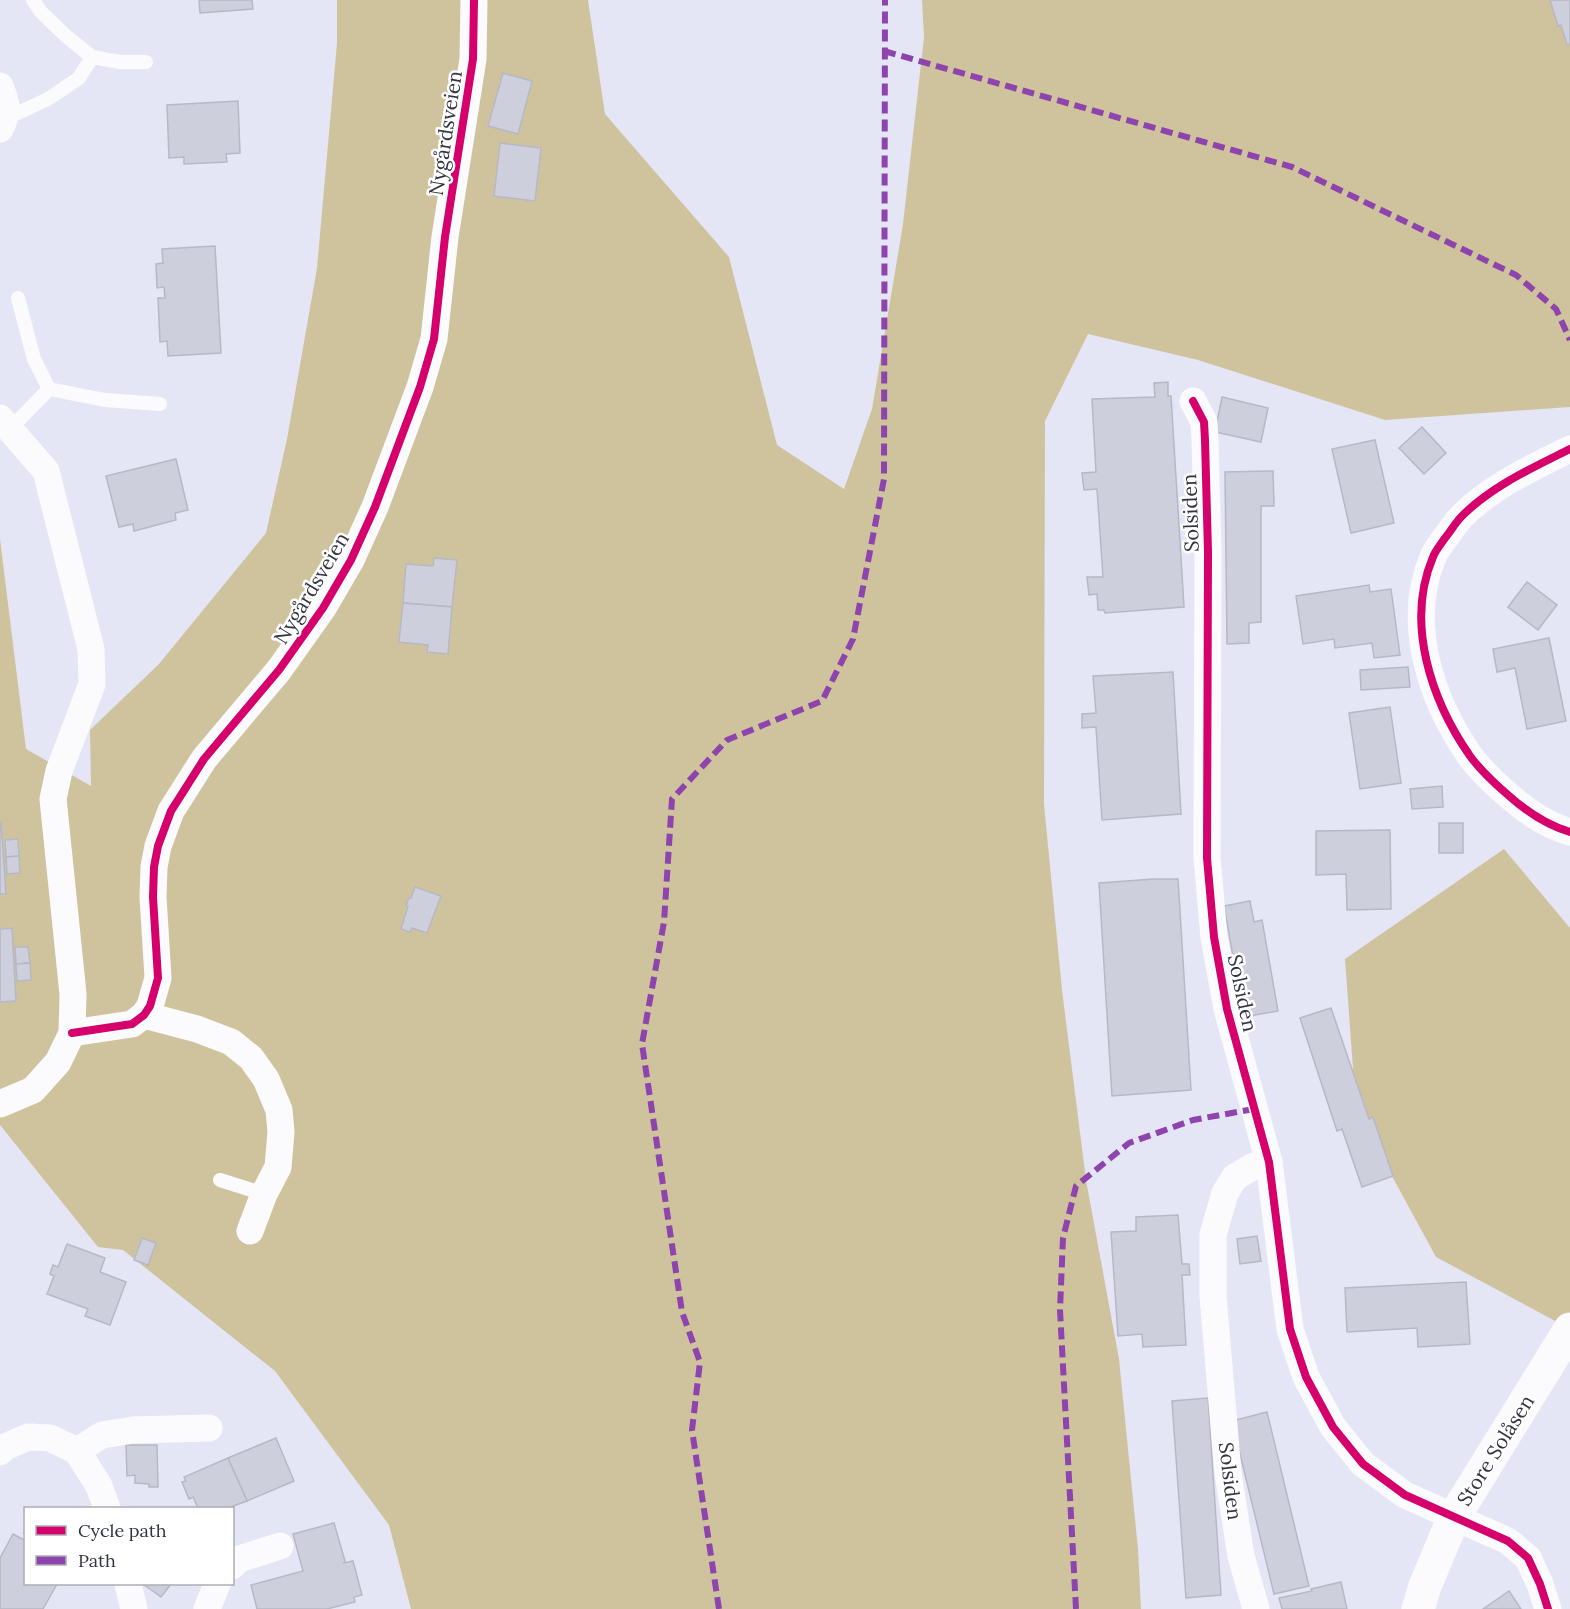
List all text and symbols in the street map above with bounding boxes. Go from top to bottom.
street label: Nygårdsveien [423,69,467,197]
street label: Solsiden [1176,473,1204,553]
street label: Nygårdsveien [268,528,354,648]
street label: Solsiden [1223,952,1263,1034]
street label: Store Solåsen [1451,1390,1539,1510]
street label: Solsiden [1214,1441,1248,1521]
legend [24,1507,234,1585]
text: Cycle path [78,1519,167,1542]
text: Path [78,1549,116,1572]

